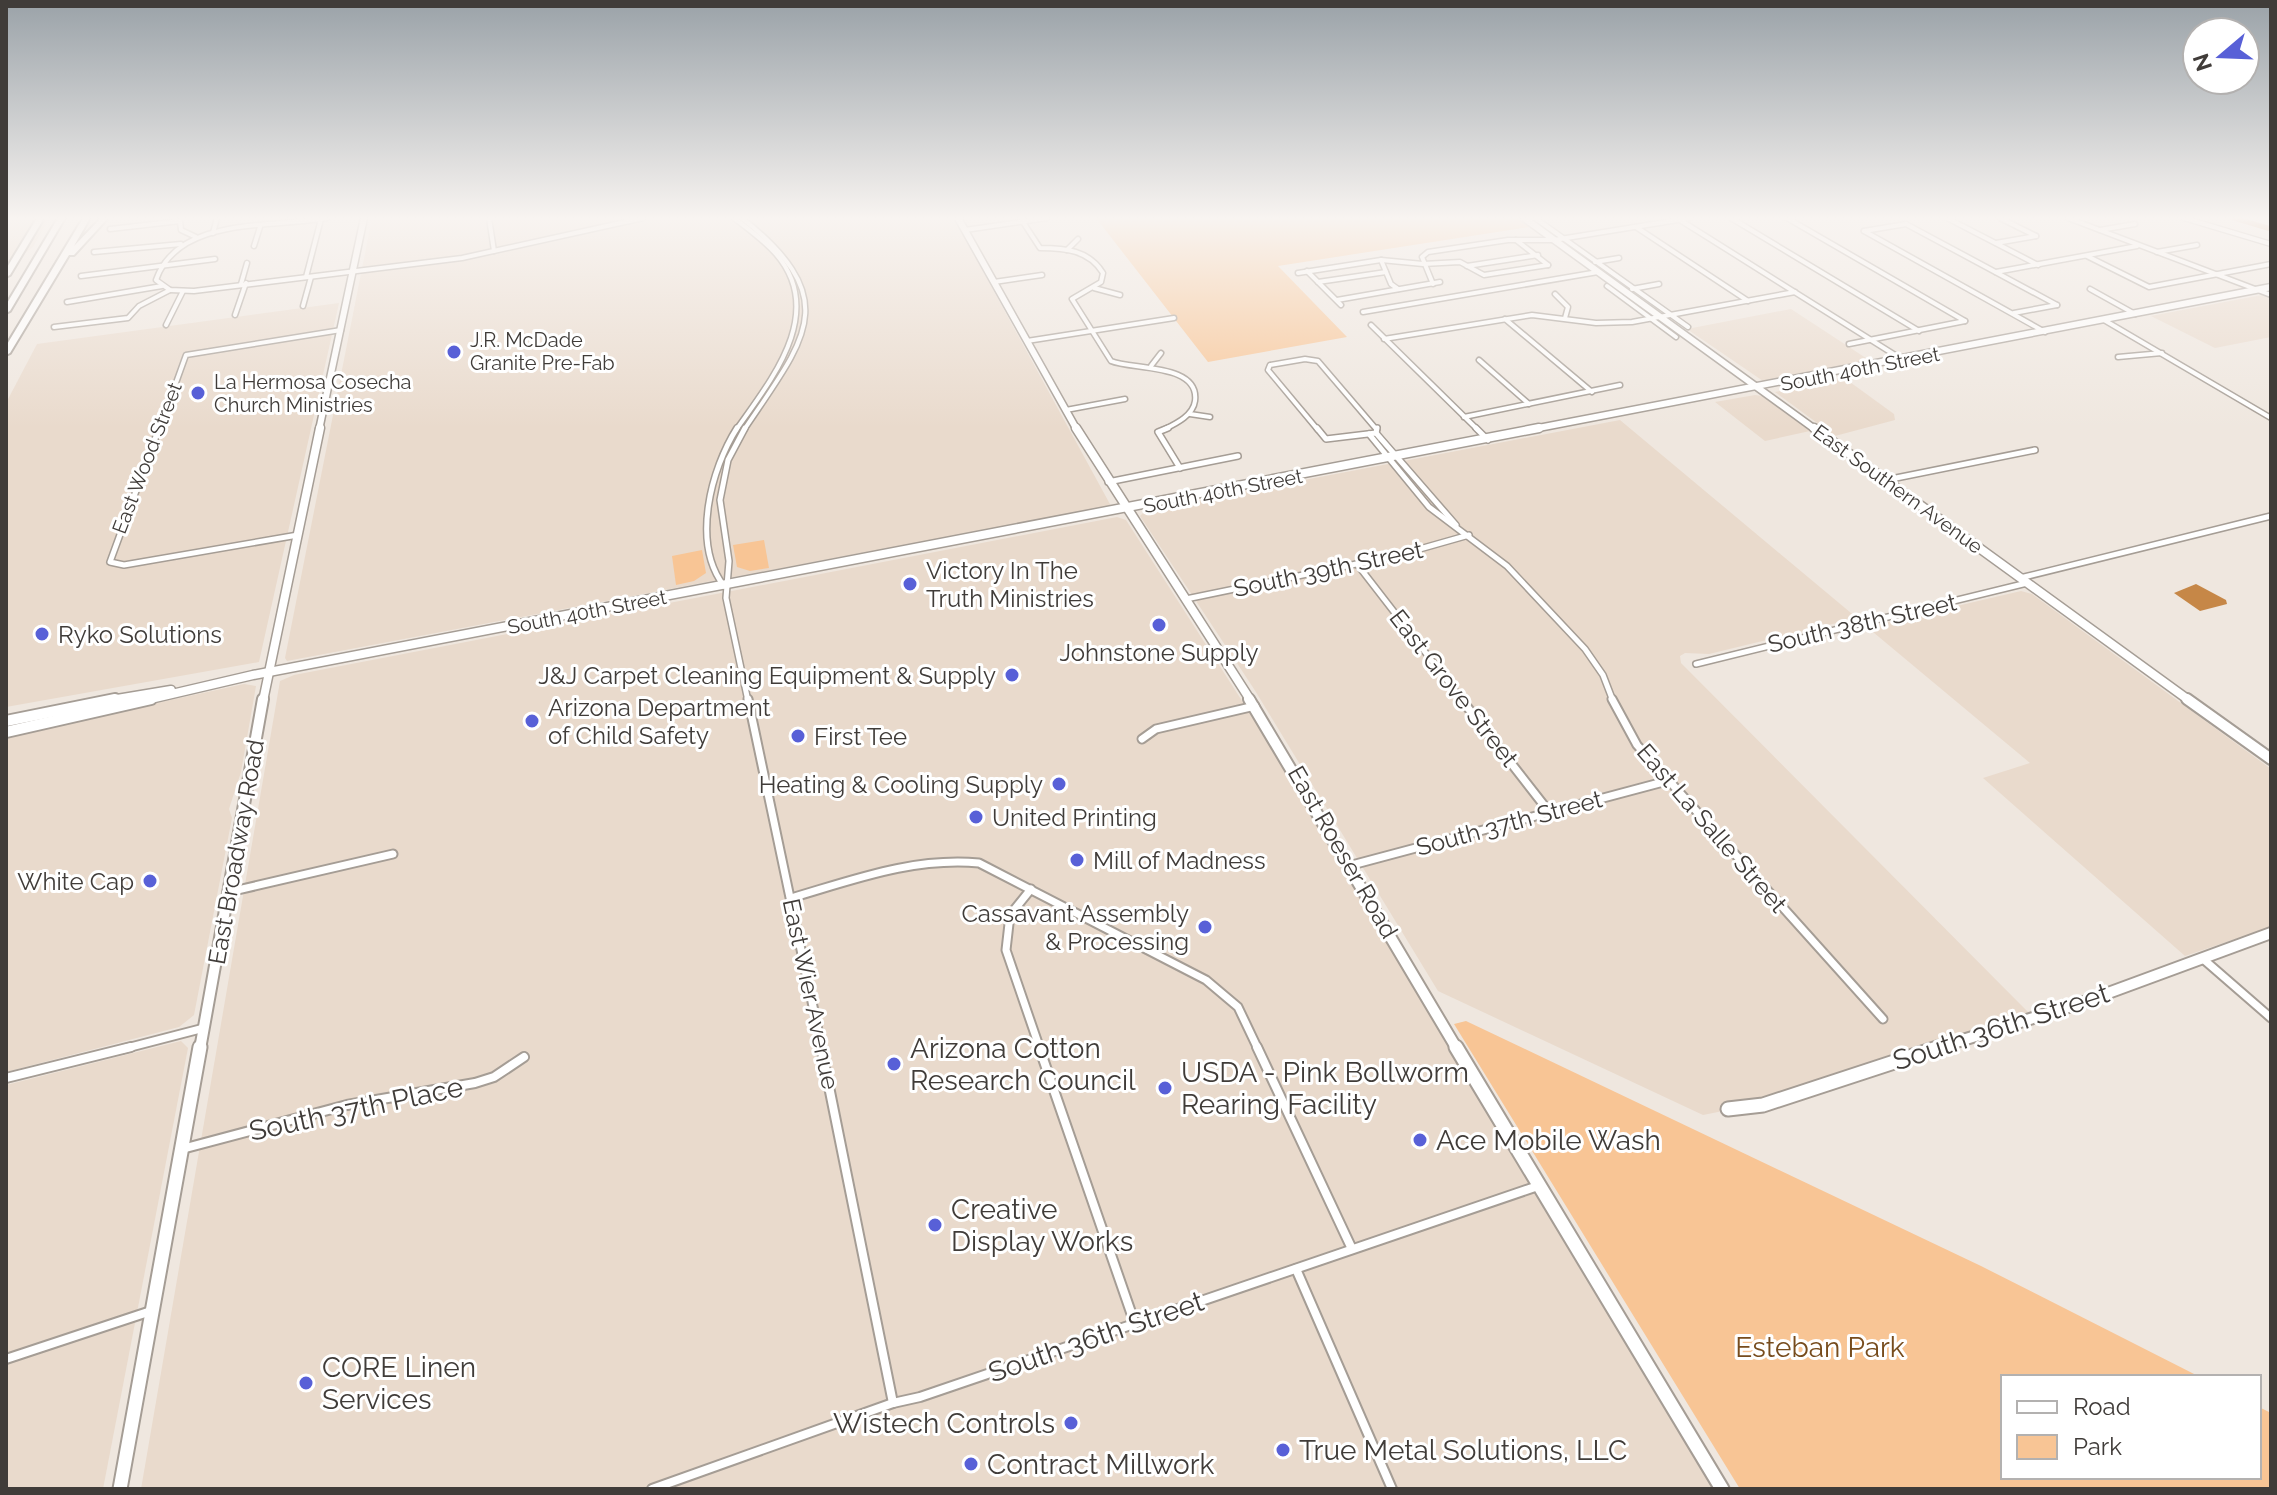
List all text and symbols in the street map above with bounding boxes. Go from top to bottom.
north arrow [2181,16,2261,96]
text: N [2187,50,2217,75]
place label: J.R. McDade Granite Pre-Fab [470,328,615,375]
street label: South 40th Street [1778,342,1942,396]
marker: J.R. McDade Granite Pre-Fab [445,343,463,361]
place label: La Hermosa Cosecha Church Ministries [214,370,412,417]
street label: East Wood Street [107,379,187,537]
marker: La Hermosa Cosecha Church Ministries [189,384,207,402]
street label: East Southern Avenue [1808,419,1988,559]
street label: South 40th Street [1141,464,1305,518]
street label: South 39th Street [1231,535,1425,603]
place label: Victory In The Truth Ministries [926,556,1094,613]
marker: Victory In The Truth Ministries [901,575,919,593]
street label: South 40th Street [505,585,669,639]
street label: South 38th Street [1765,587,1959,659]
street label: East Grove Street [1384,604,1524,772]
marker: Johnstone Supply [1150,616,1168,634]
place label: Ryko Solutions [58,620,222,649]
marker: Ryko Solutions [33,625,51,643]
place label: Johnstone Supply [1059,638,1259,667]
place label: J&J Carpet Cleaning Equipment & Supply [538,661,996,690]
marker: J&J Carpet Cleaning Equipment & Supply [1003,666,1021,684]
place label: Arizona Department of Child Safety [548,693,771,750]
marker: Arizona Department of Child Safety [523,712,541,730]
place label: First Tee [814,722,907,751]
marker: First Tee [789,727,807,745]
street label: East Broadway Road [202,737,270,967]
street label: East La Salle Street [1631,738,1793,918]
street label: East Roeser Road [1282,761,1404,943]
place label: Heating & Cooling Supply [759,770,1043,799]
marker: Heating & Cooling Supply [1050,775,1068,793]
street label: South 37th Street [1413,784,1605,862]
place label: United Printing [992,803,1157,832]
marker: United Printing [967,808,985,826]
place label: Mill of Madness [1093,846,1266,875]
marker: Mill of Madness [1068,851,1086,869]
place label: White Cap [17,867,134,896]
marker: White Cap [141,872,159,890]
street label: East Wier Avenue [777,896,845,1092]
place label: Cassavant Assembly & Processing [961,899,1189,956]
marker: Cassavant Assembly & Processing [1196,918,1214,936]
street label: South 36th Street [1889,976,2114,1078]
place label: Arizona Cotton Research Council [910,1032,1136,1097]
marker: Arizona Cotton Research Council [885,1055,903,1073]
place label: USDA - Pink Bollworm Rearing Facility [1181,1056,1469,1121]
street label: South 37th Place [246,1070,466,1148]
marker: USDA - Pink Bollworm Rearing Facility [1156,1079,1174,1097]
place label: Ace Mobile Wash [1436,1124,1661,1157]
marker: Ace Mobile Wash [1411,1131,1429,1149]
place label: Creative Display Works [951,1193,1133,1258]
marker: Creative Display Works [926,1216,944,1234]
street label: South 36th Street [984,1285,1209,1389]
park label: Esteban Park [1735,1331,1905,1364]
place label: CORE Linen Services [322,1351,476,1416]
marker: CORE Linen Services [297,1374,315,1392]
legend [2001,1375,2261,1479]
text: Road [2073,1392,2131,1421]
place label: Wistech Controls [833,1407,1055,1440]
marker: Wistech Controls [1062,1414,1080,1432]
text: Park [2073,1432,2122,1461]
place label: True Metal Solutions, LLC [1299,1434,1627,1467]
marker: True Metal Solutions, LLC [1274,1441,1292,1459]
place label: Contract Millwork [987,1448,1215,1481]
marker: Contract Millwork [962,1455,980,1473]

